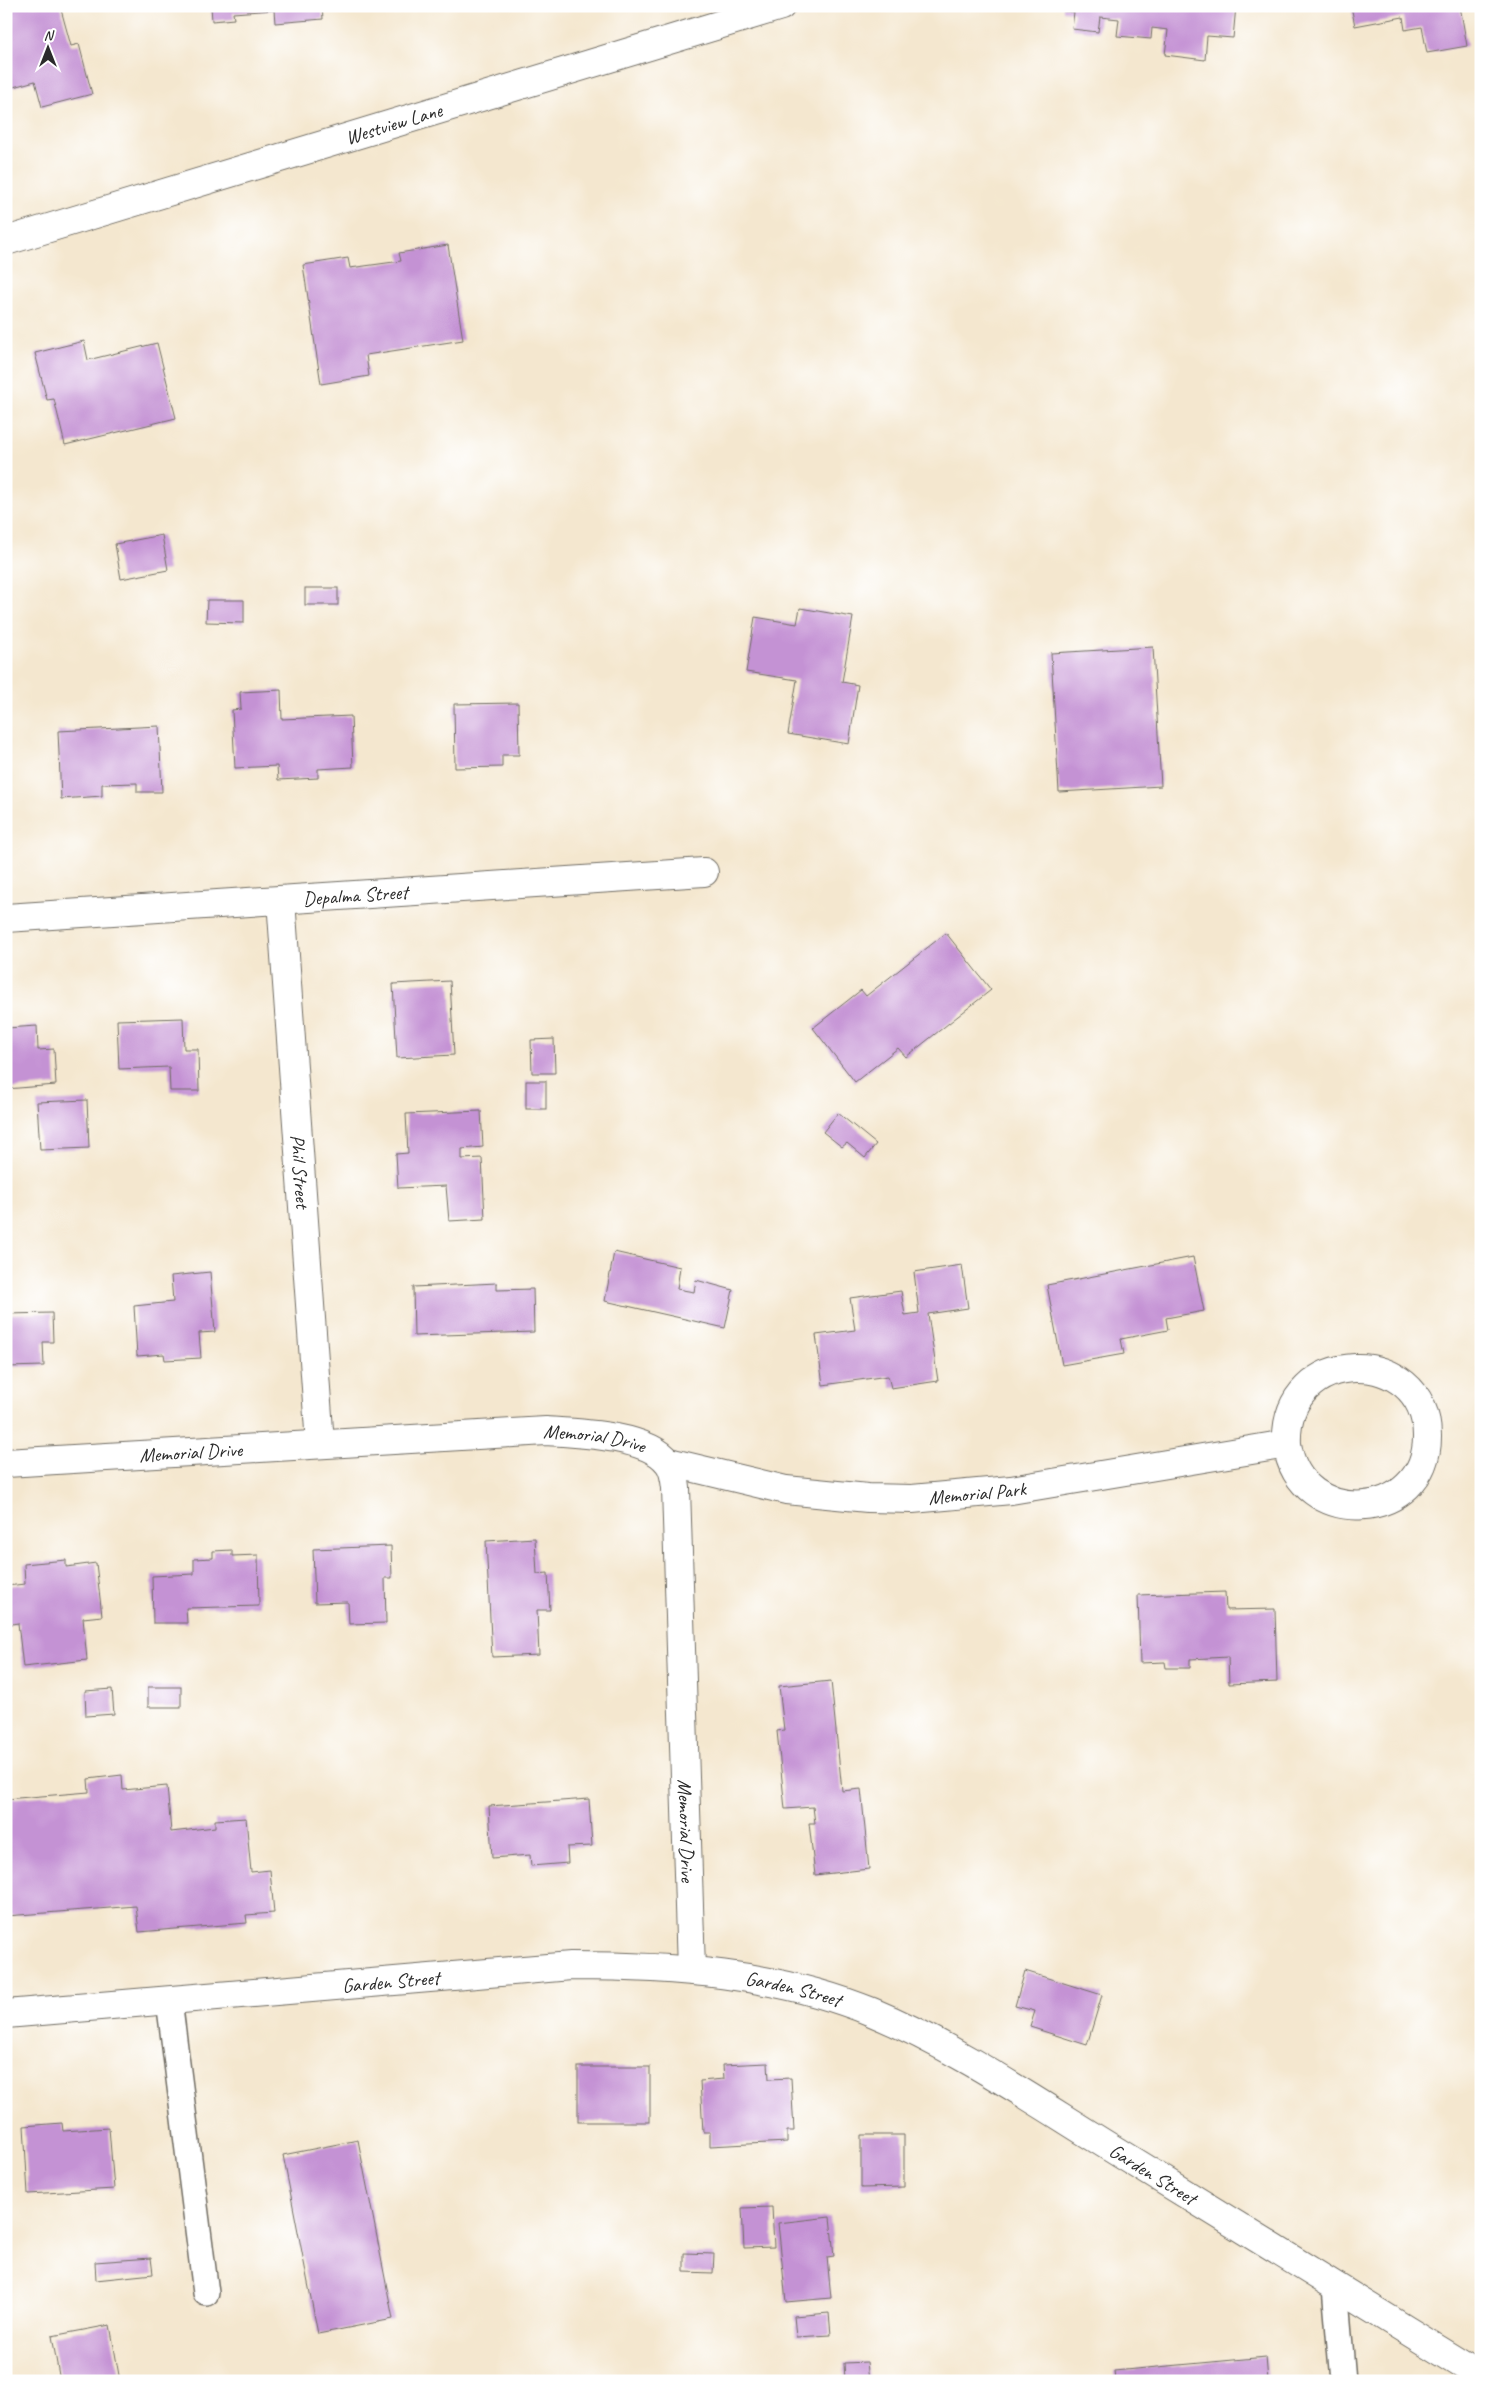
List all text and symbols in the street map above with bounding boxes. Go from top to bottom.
north arrow [22,22,72,72]
text: N [44,27,55,44]
street label: Westview Lane [342,97,446,150]
street label: Depalma Street [302,879,412,911]
street label: Phil Street [285,1134,316,1211]
street label: Memorial Drive [543,1418,651,1458]
street label: Memorial Drive [139,1436,244,1468]
street label: Memorial Park [927,1475,1029,1510]
street label: Memorial Drive [673,1779,701,1884]
street label: Garden Street [341,1964,444,1998]
street label: Garden Street [744,1965,847,2013]
street label: Garden Street [1105,2138,1204,2212]

